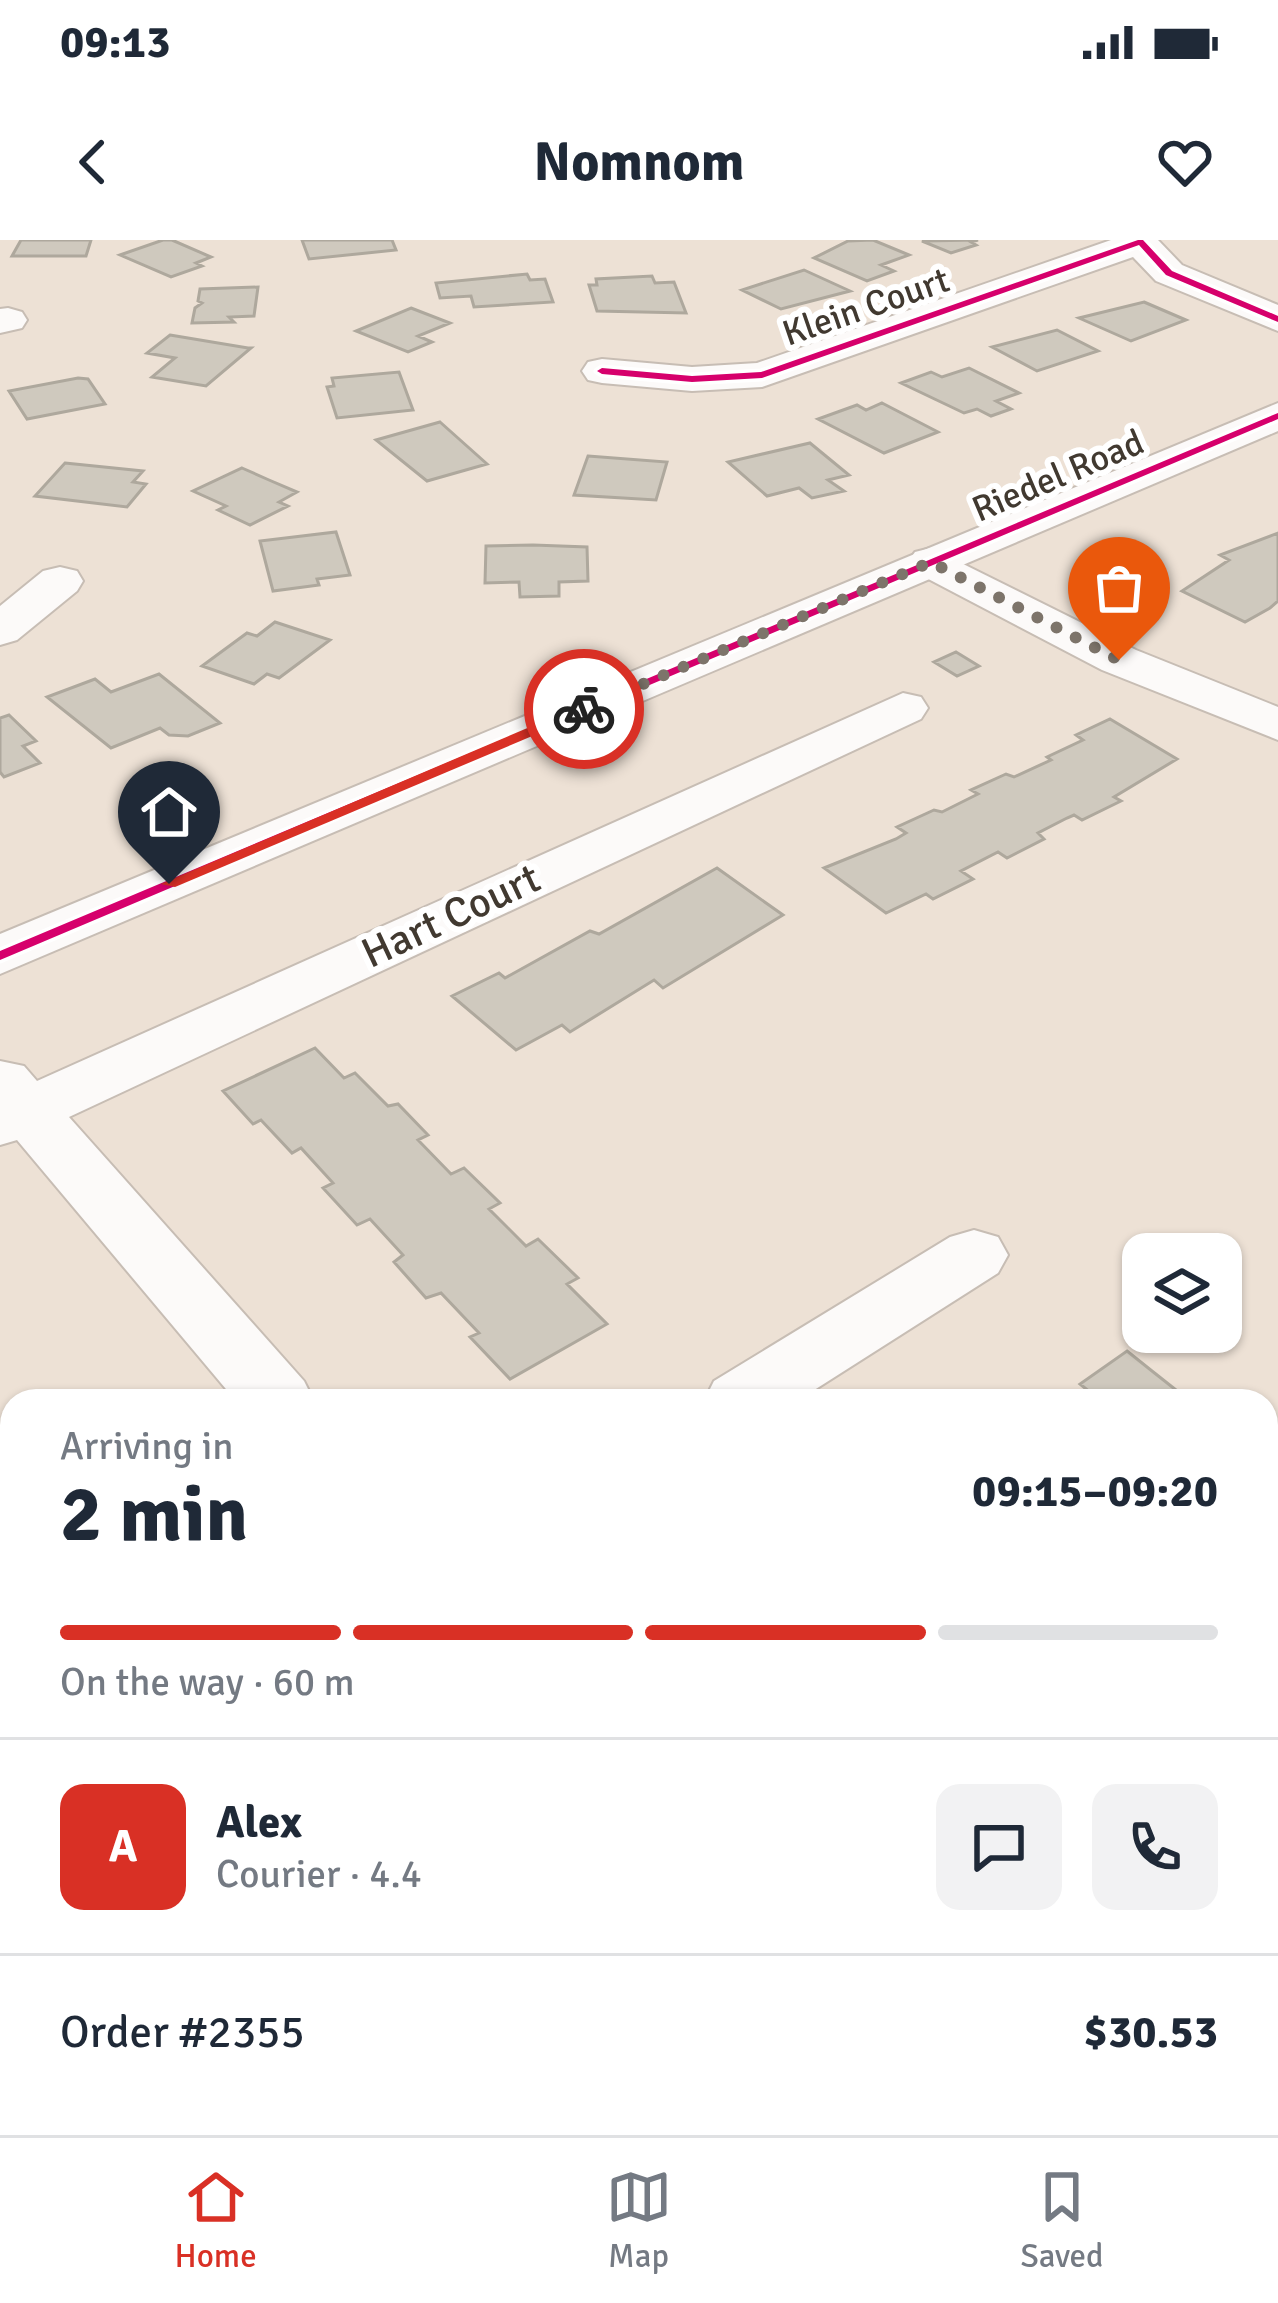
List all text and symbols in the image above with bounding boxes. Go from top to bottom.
text: 09:13 [60,15,170,70]
icon: back [60,129,126,195]
text: Nomnom [534,129,744,196]
icon: heart [1152,129,1218,195]
street label: Klein Court [777,257,955,357]
street label: Riedel Road [965,420,1151,532]
pin [1068,537,1170,660]
icon: bag [1086,555,1152,621]
courier [524,649,644,769]
icon: bike [551,676,617,742]
pin [118,761,220,884]
icon: home [136,779,202,845]
street label: Hart Court [354,853,548,979]
map controls [1122,1233,1242,1353]
button: layers [1122,1233,1242,1353]
text: Arriving in [60,1422,234,1470]
text: 09:15–09:20 [972,1464,1218,1519]
text: 2 min [60,1467,248,1563]
text: On the way · 60 m [60,1658,355,1706]
button: chat [936,1784,1062,1910]
button: phone [1092,1784,1218,1910]
text: Alex [216,1795,302,1850]
text: A [109,1819,137,1874]
text: Courier · 4.4 [216,1850,422,1898]
text: Order #2355 [60,2005,305,2060]
text: $30.53 [1084,2005,1218,2060]
tab: Home [174,2164,257,2277]
tab: Map [606,2164,672,2277]
tab: Saved [1020,2164,1104,2277]

